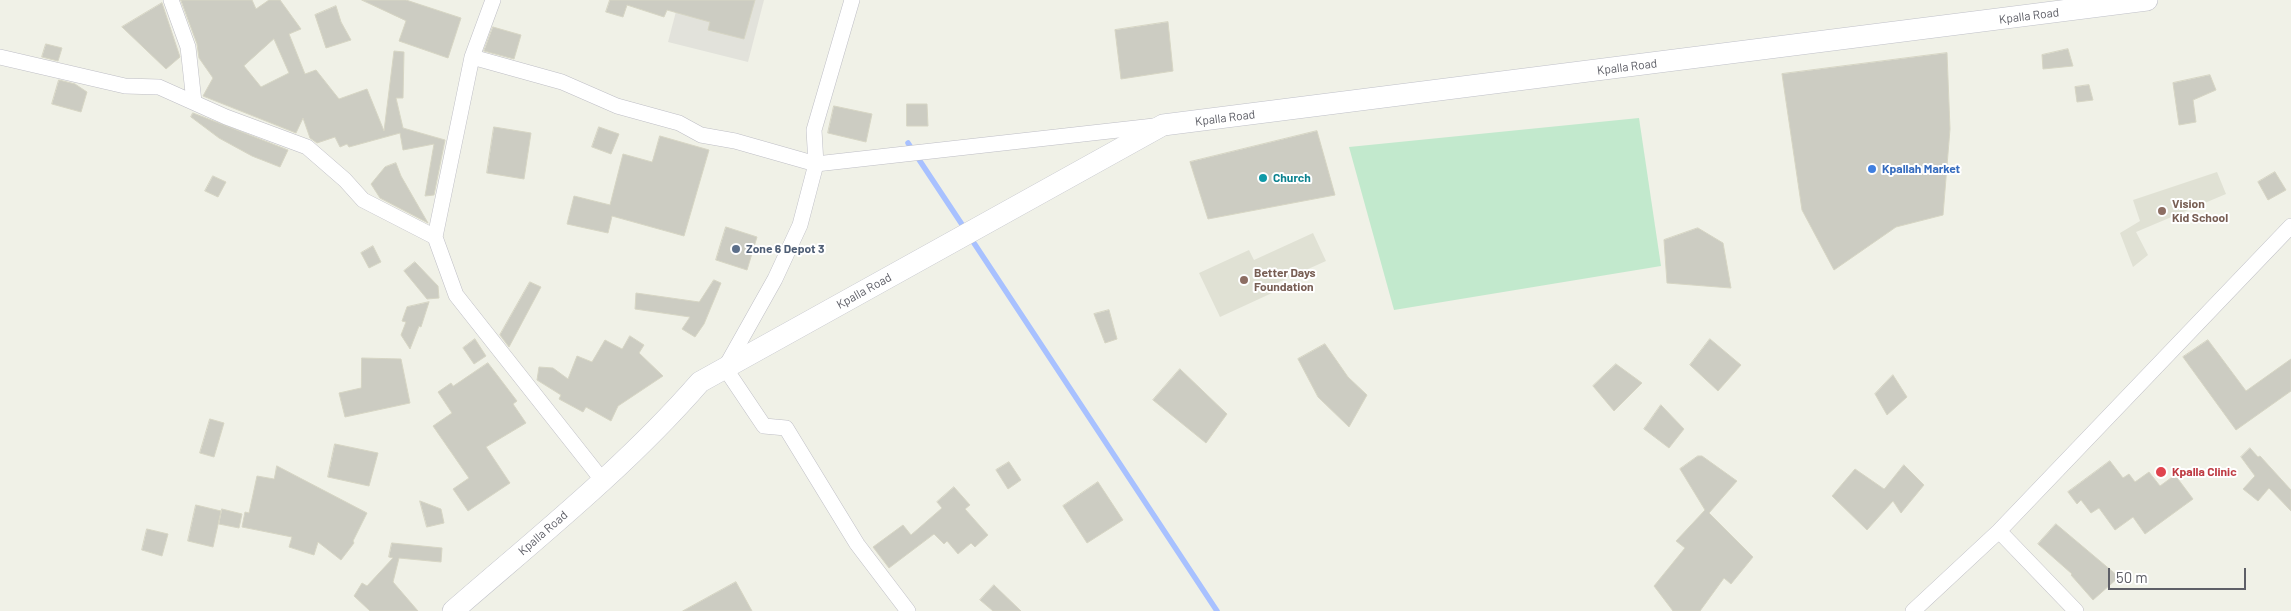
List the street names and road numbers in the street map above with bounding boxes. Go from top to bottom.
street label: Kpalla Road [1998,5,2060,27]
street label: Kpalla Road [1596,56,1658,78]
street label: Kpalla Road [1194,107,1256,129]
street label: Kpalla Road [834,270,894,312]
street label: Kpalla Road [515,508,571,558]

